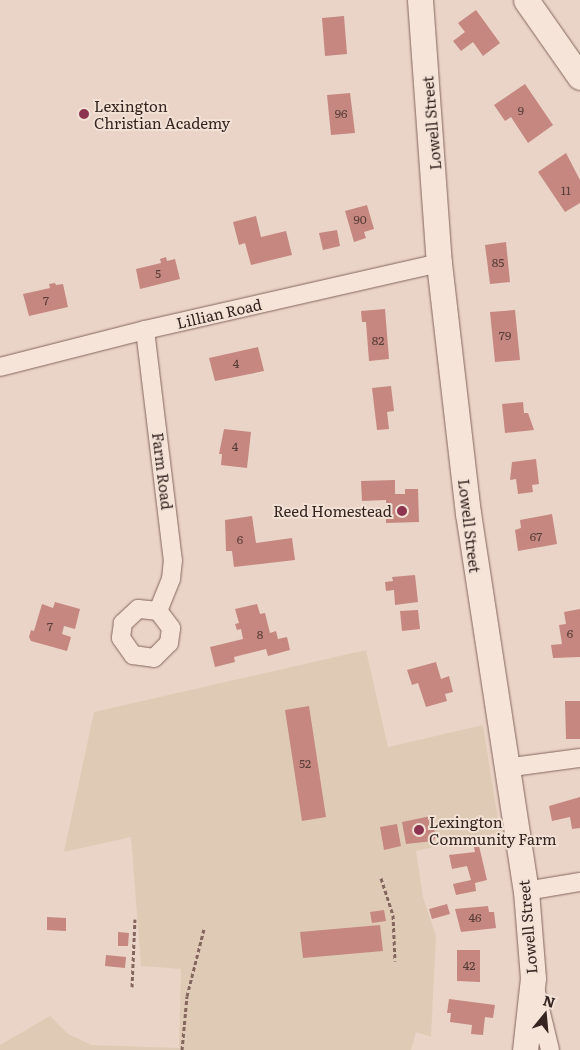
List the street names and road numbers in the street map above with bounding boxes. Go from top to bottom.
street label: Lowell Street [418,75,444,171]
street label: Lillian Road [175,294,263,332]
street label: Farm Road [149,431,177,511]
street label: Lowell Street [455,478,485,574]
street label: Lowell Street [514,879,540,975]

